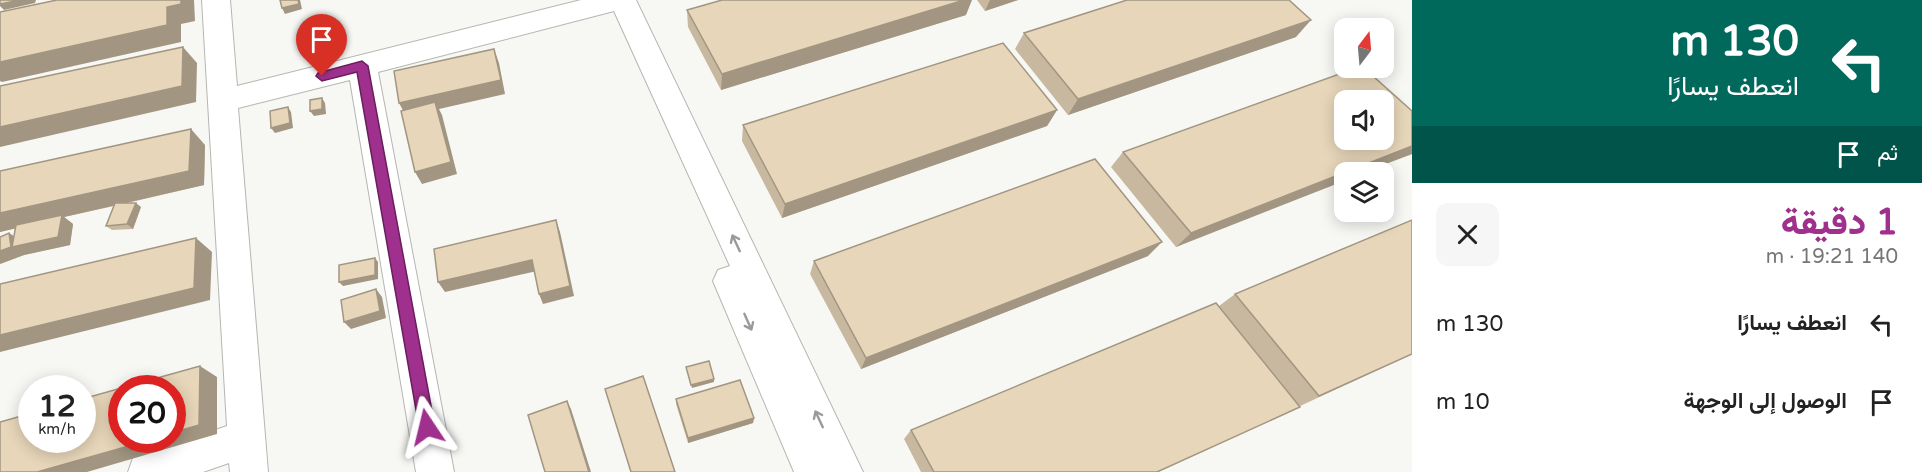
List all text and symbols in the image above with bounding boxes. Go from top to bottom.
pin [296,14,347,76]
text: 130 m [1670,16,1799,67]
north arrow [1334,18,1394,78]
map controls [1334,18,1394,222]
icon: arrive [305,23,338,56]
icon: left [1820,24,1898,102]
text: انعطف يسارًا [1667,70,1799,103]
button: sound [1334,90,1394,150]
icon: arrive [1832,138,1865,171]
text: ثم [1877,140,1898,166]
button: layers [1334,162,1394,222]
text: 1 دقيقة [1781,201,1898,244]
button: close [1436,203,1499,266]
one-way arrow [730,234,742,252]
text: 140 m · 19:21 [1766,245,1898,269]
icon: left [1865,308,1898,341]
text: انعطف يسارًا [1737,310,1847,336]
text: 130 m [1436,311,1503,337]
one-way arrow [743,313,754,331]
speed limit sign: 20 [108,375,186,453]
icon: arrive [1865,386,1898,419]
text: 12 [38,388,76,425]
text: الوصول إلى الوجهة [1683,388,1847,414]
text: 10 m [1436,389,1490,415]
position arrow [395,395,459,459]
one-way arrow [813,411,825,429]
text: km/h [38,420,76,438]

